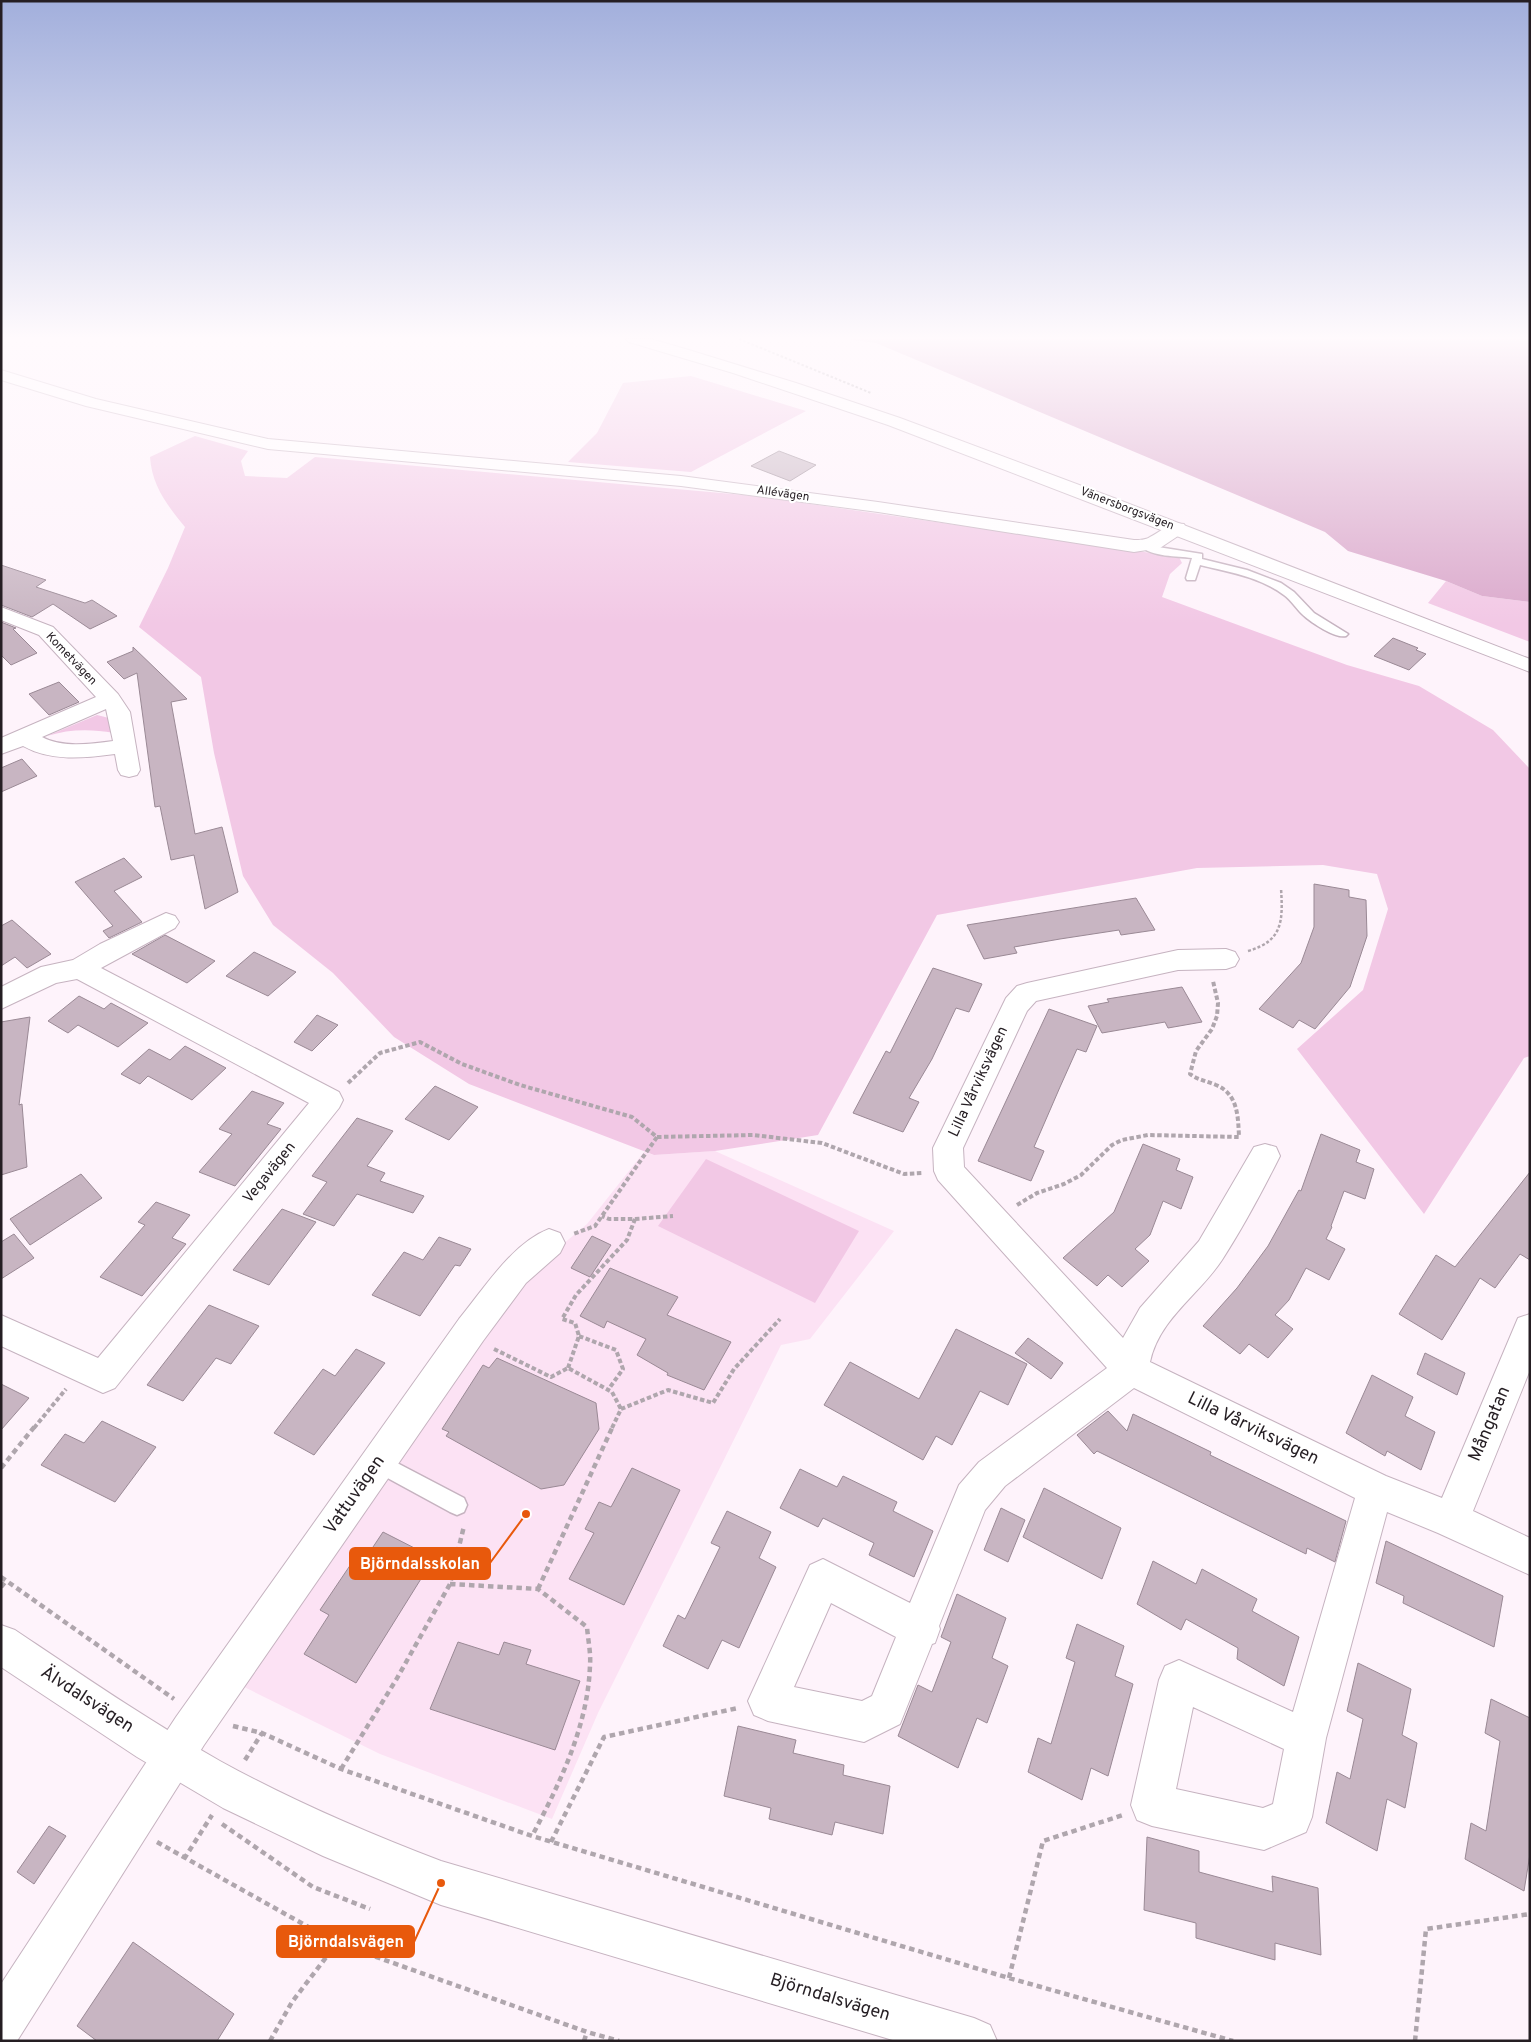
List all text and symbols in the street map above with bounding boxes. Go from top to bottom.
street label: Allévägen [756,482,810,506]
street label: Vänersborgsvägen [1078,484,1176,534]
street label: Kometvägen [42,629,100,689]
street label: Lilla Vårviksvägen [945,1024,1013,1140]
street label: Vegavägen [240,1138,300,1208]
street label: Mångatan [1464,1383,1516,1465]
street label: Lilla Vårviksvägen [1183,1387,1323,1471]
street label: Vattuvägen [319,1451,391,1539]
callout: Björndalsskolan [350,1548,490,1579]
text: Björndalsskolan [360,1555,480,1575]
street label: Älvdalsvägen [36,1660,139,1739]
callout: Björndalsvägen [277,1926,414,1957]
text: Björndalsvägen [288,1933,404,1953]
street label: Björndalsvägen [767,1969,893,2027]

